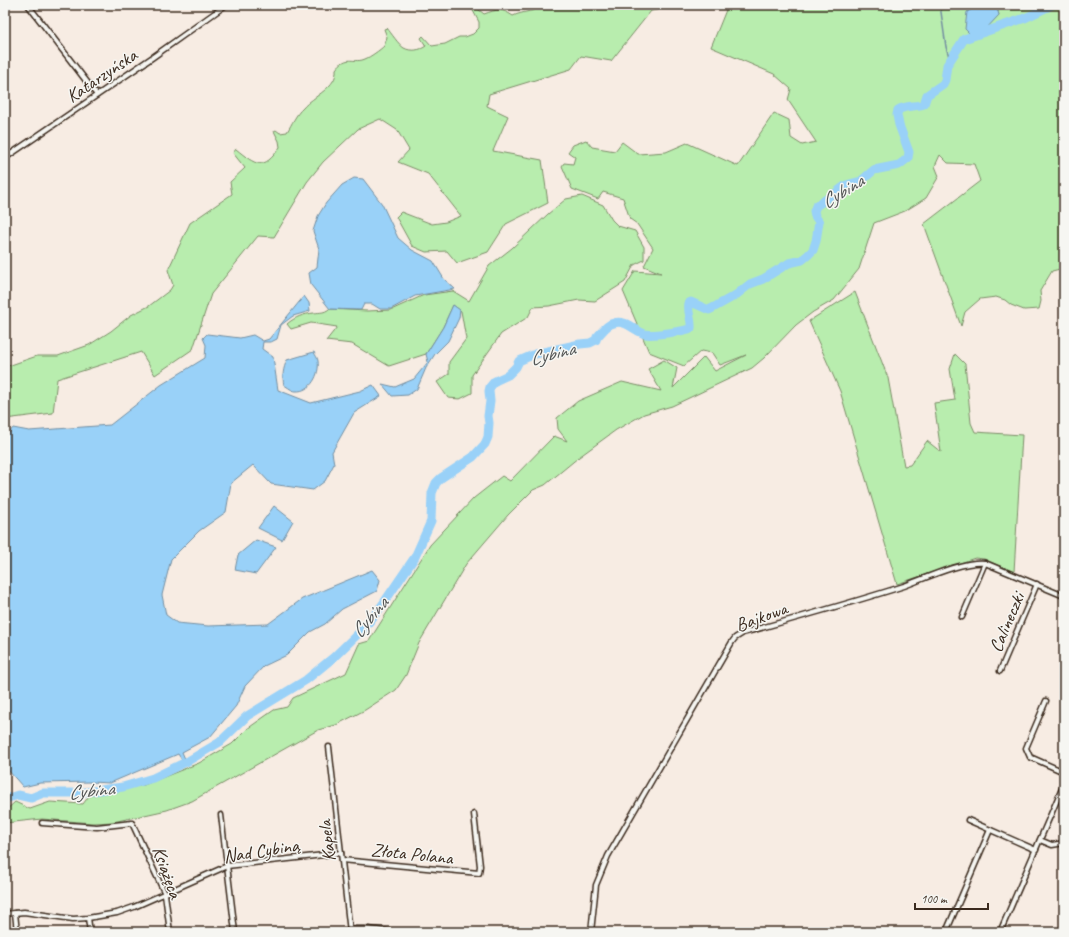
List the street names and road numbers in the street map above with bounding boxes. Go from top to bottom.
street label: Katarzyńska [61,42,143,108]
street label: Calineczki [984,587,1031,656]
street label: Bajkowa [732,596,793,637]
street label: Kapela [312,817,341,863]
street label: Nad Cybiną [222,833,302,869]
street label: Złota Polana [370,838,455,870]
street label: Książęca [147,843,188,904]

